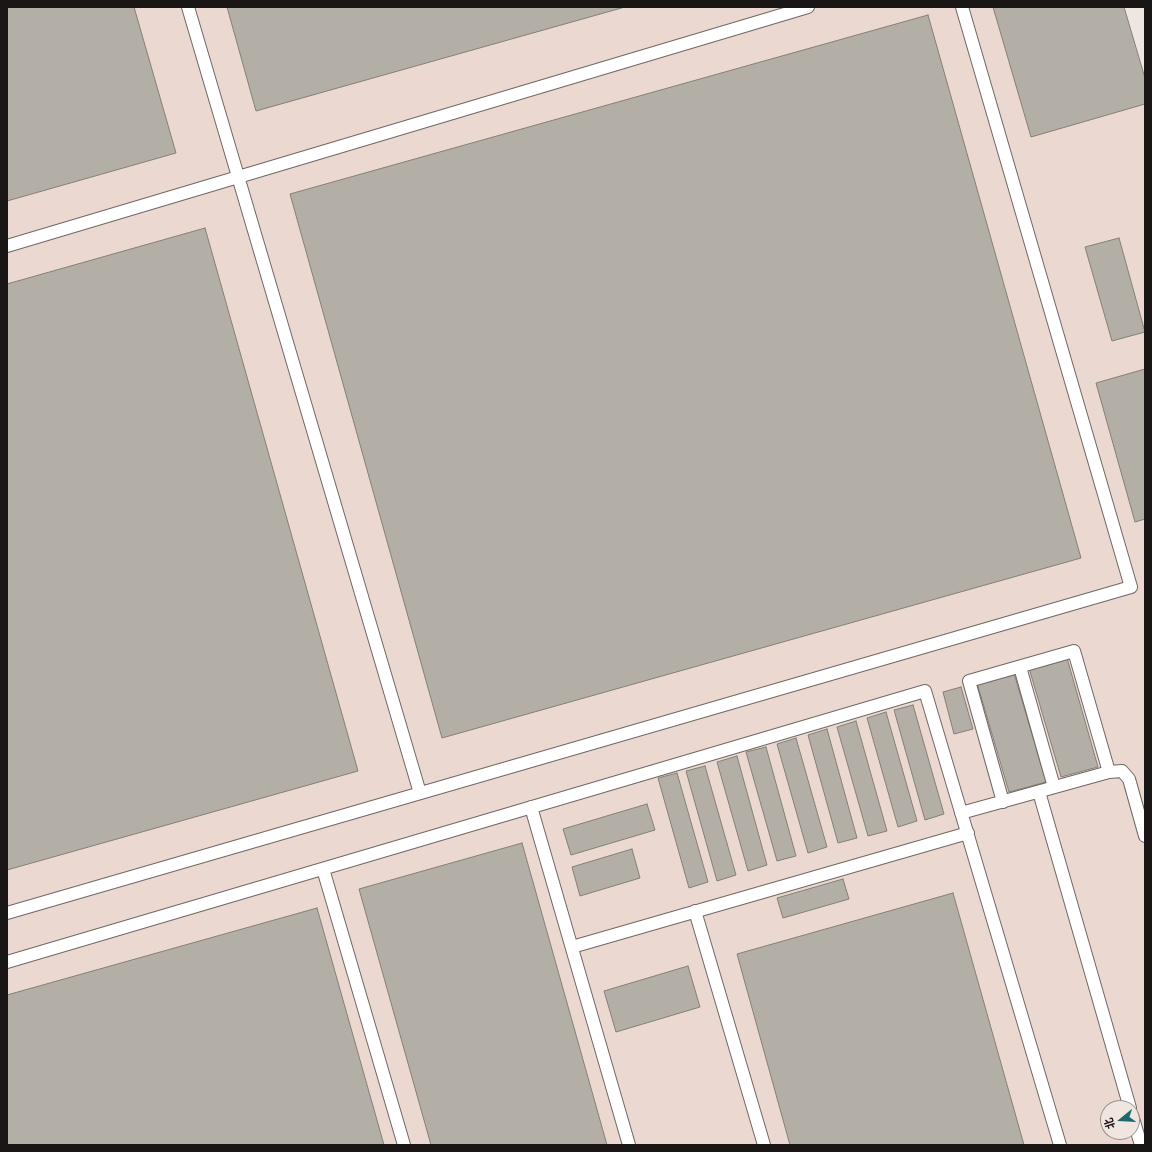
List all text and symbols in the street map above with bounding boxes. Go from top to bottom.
north arrow [1100,1100,1140,1140]
text: 北 [1101,1116,1117,1131]

